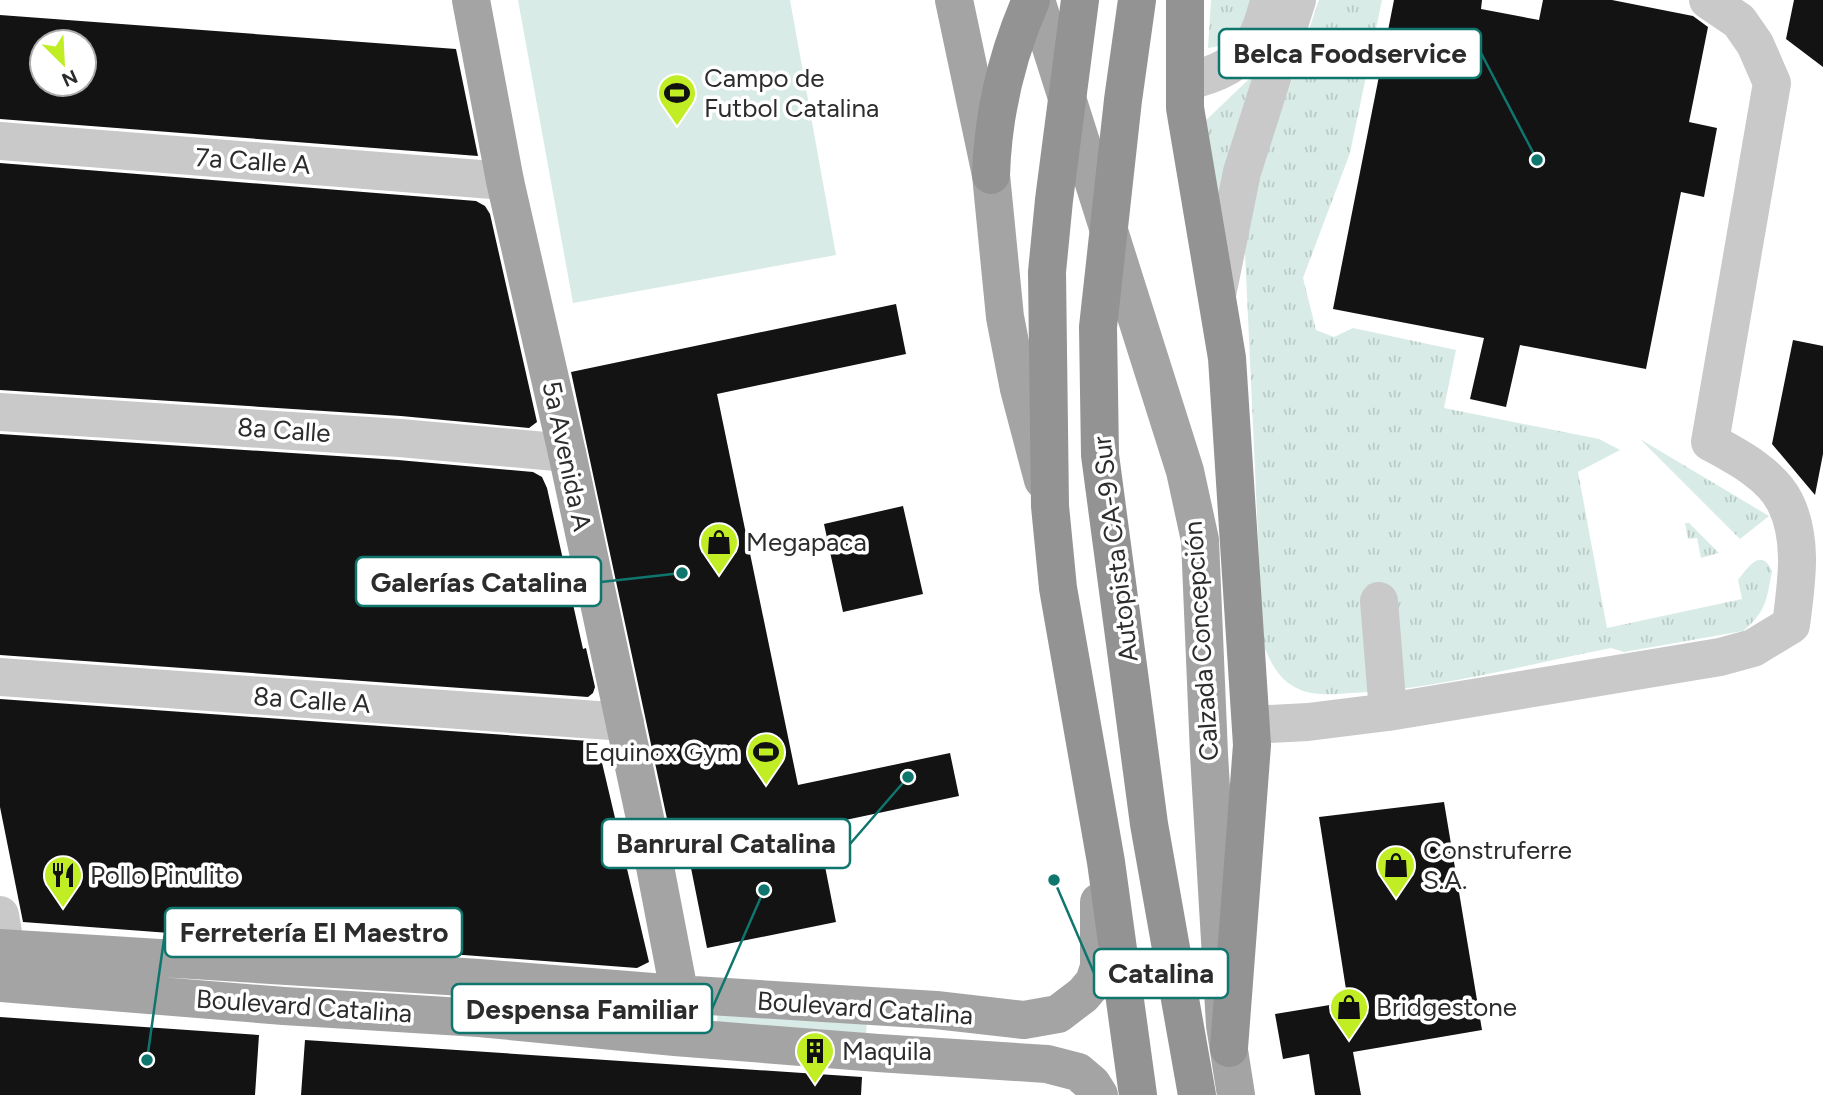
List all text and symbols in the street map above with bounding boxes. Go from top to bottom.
north arrow [28,28,98,98]
callout: Belca Foodservice [1219,29,1481,78]
text: Belca Foodservice [1233,36,1467,70]
place label: Campo de Futbol Catalina [704,62,879,124]
text: N [58,65,81,92]
sports icon: Campo de Futbol Catalina [656,72,698,127]
street label: 7a Calle A [194,141,312,181]
street label: 5a Avenida A [536,378,599,534]
street label: 8a Calle [236,411,332,449]
street label: Autopista CA-9 Sur [1085,434,1145,664]
street label: Calzada Concepción [1177,520,1225,762]
shop icon: Megapaca [698,521,740,576]
place label: Megapaca [746,526,867,558]
callout: Galerías Catalina [356,557,601,606]
text: Galerías Catalina [371,565,587,599]
street label: 8a Calle A [252,680,372,720]
sports icon: Equinox Gym [745,731,787,786]
place label: Equinox Gym [584,736,739,768]
callout: Banrural Catalina [602,819,850,868]
text: Banrural Catalina [616,826,836,860]
place label: Construferre S.A. [1423,834,1572,896]
shop icon: Construferre S.A. [1375,844,1417,899]
restaurant icon: Pollo Pinulito [42,854,84,909]
place label: Pollo Pinulito [90,859,240,891]
callout: Ferretería El Maestro [165,908,462,957]
text: Ferretería El Maestro [179,915,449,949]
callout: Catalina [1094,949,1228,998]
text: Catalina [1108,956,1214,990]
street label: Boulevard Catalina [195,982,413,1030]
callout: Despensa Familiar [452,984,712,1033]
street label: Boulevard Catalina [756,984,974,1032]
shop icon: Bridgestone [1328,986,1370,1041]
place label: Bridgestone [1376,991,1517,1023]
text: Despensa Familiar [466,992,699,1026]
building icon: Maquila [794,1030,836,1085]
place label: Maquila [842,1035,932,1067]

